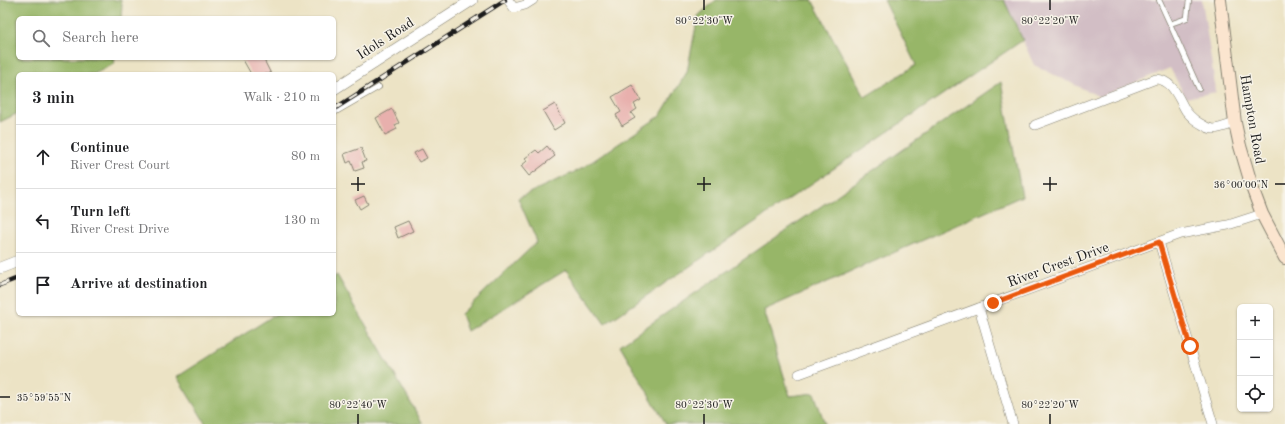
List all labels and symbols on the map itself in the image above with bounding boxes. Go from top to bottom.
street label: Idols Road [355,15,417,62]
text: 80°22'30"W [675,16,733,26]
text: 80°22'20"W [1021,16,1079,26]
street label: Hampton Road [1237,73,1267,165]
text: 36°00'00"N [1214,180,1269,190]
street label: River Crest Drive [1006,240,1111,290]
route end [984,294,1002,312]
route start [1181,337,1199,355]
text: 35°59'55"N [17,393,72,403]
text: 80°22'40"W [329,400,387,410]
text: 80°22'30"W [675,400,733,410]
text: 80°22'20"W [1021,400,1079,410]

